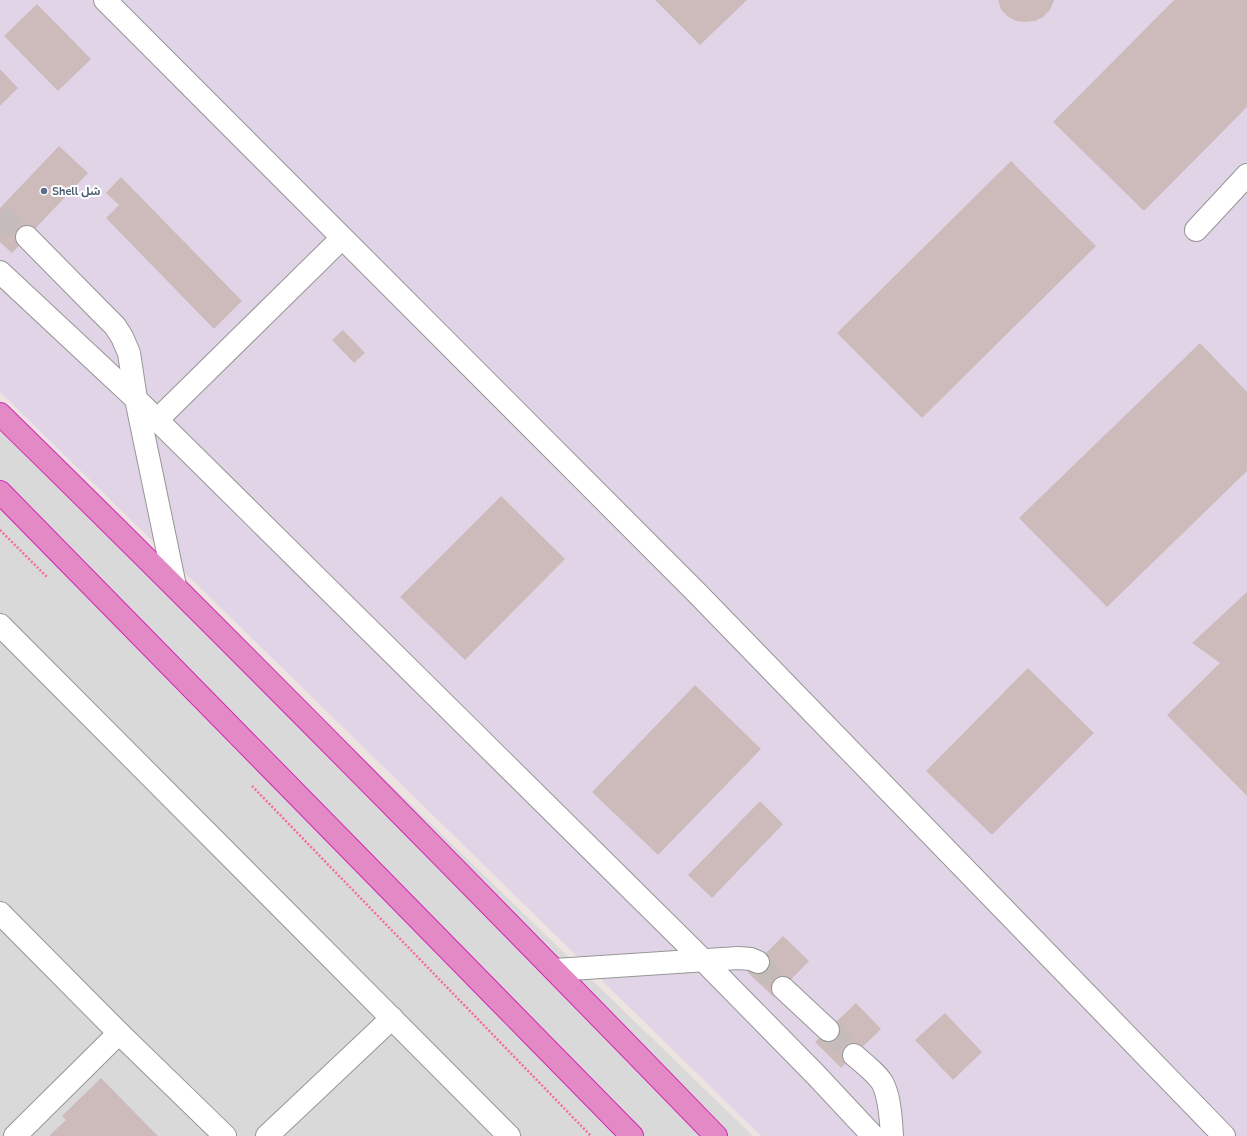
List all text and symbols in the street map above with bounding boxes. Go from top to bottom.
place label: Shell شل [52,184,100,199]
marker: Shell شل [39,186,49,196]

